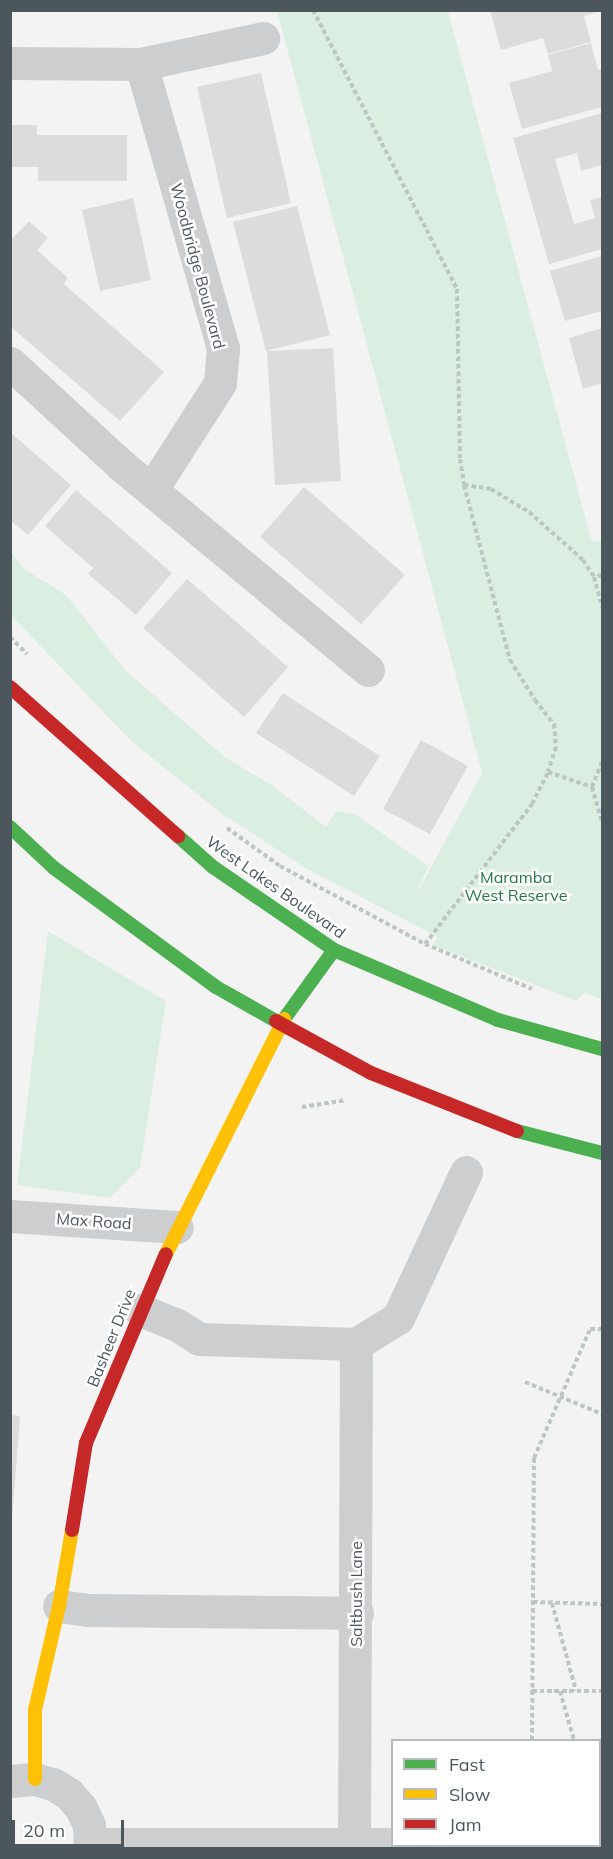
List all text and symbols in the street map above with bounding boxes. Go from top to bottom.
street label: Woodbridge Boulevard [167,181,229,351]
street label: West Lakes Boulevard [203,832,349,942]
park label: Maramba West Reserve [465,867,567,905]
street label: Max Road [56,1209,132,1233]
street label: Basheer Drive [83,1286,139,1390]
street label: Saltbush Lane [346,1541,366,1647]
legend [391,1739,601,1847]
text: Fast [449,1753,485,1776]
text: Slow [449,1783,490,1806]
scale bar [15,1808,128,1846]
text: Jam [449,1813,482,1836]
text: 20 m [23,1819,65,1842]

